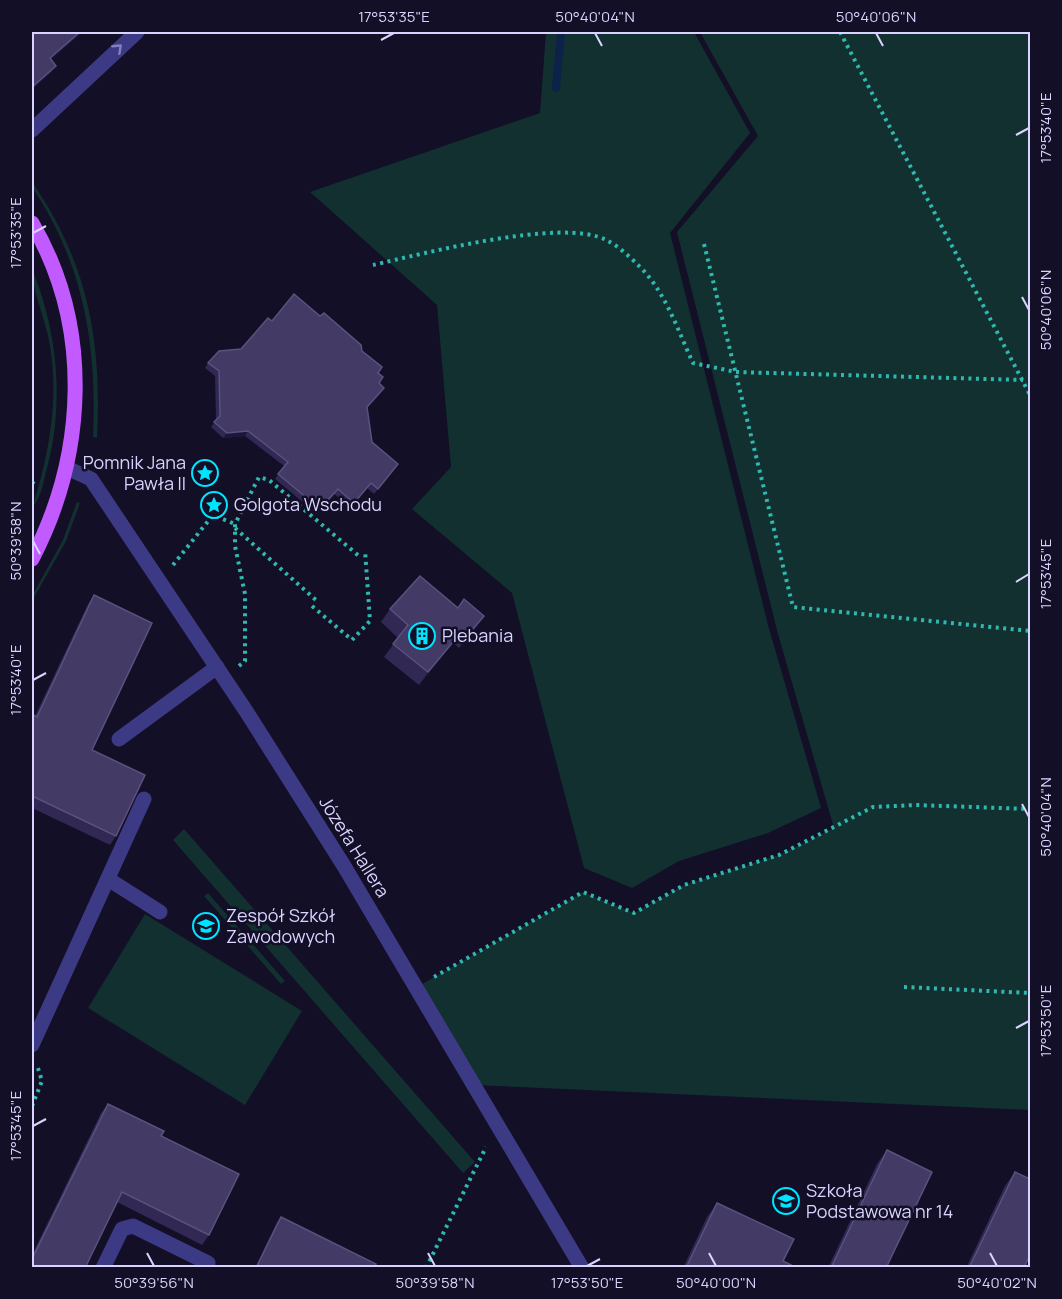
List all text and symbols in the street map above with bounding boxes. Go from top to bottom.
text: 17°53'35"E [358,6,430,27]
text: 50°40'04"N [555,6,635,27]
text: 50°40'06"N [836,6,916,27]
one-way arrow [111,44,121,55]
text: 17°53'40"E [1035,93,1056,163]
text: 17°53'35"E [5,197,26,269]
text: 50°40'06"N [1035,270,1056,350]
place label: Pomnik Jana Pawła II [83,450,186,495]
place icon: Pomnik Jana Pawła II [190,458,220,488]
place icon: Golgota Wschodu [199,490,229,520]
place label: Golgota Wschodu [234,492,382,516]
text: 50°39'58"N [5,502,26,580]
text: 17°53'45"E [1035,539,1056,609]
building icon: Plebania [407,621,437,651]
place label: Plebania [442,623,513,647]
text: 17°53'40"E [5,645,26,715]
text: 50°40'04"N [1035,777,1056,857]
street label: Józefa Hallera [314,791,396,902]
place label: Zespół Szkół Zawodowych [226,903,336,948]
school or university icon: Zespół Szkół Zawodowych [191,911,221,941]
text: 17°53'50"E [1035,985,1056,1057]
text: 17°53'45"E [5,1091,26,1161]
place label: Szkoła Podstawowa nr 14 [806,1178,953,1223]
school or university icon: Szkoła Podstawowa nr 14 [771,1186,801,1216]
text: 50°39'56"N [114,1272,194,1293]
text: 50°39'58"N [396,1272,474,1293]
text: 17°53'50"E [551,1272,623,1293]
text: 50°40'00"N [676,1272,756,1293]
text: 50°40'02"N [957,1272,1037,1293]

